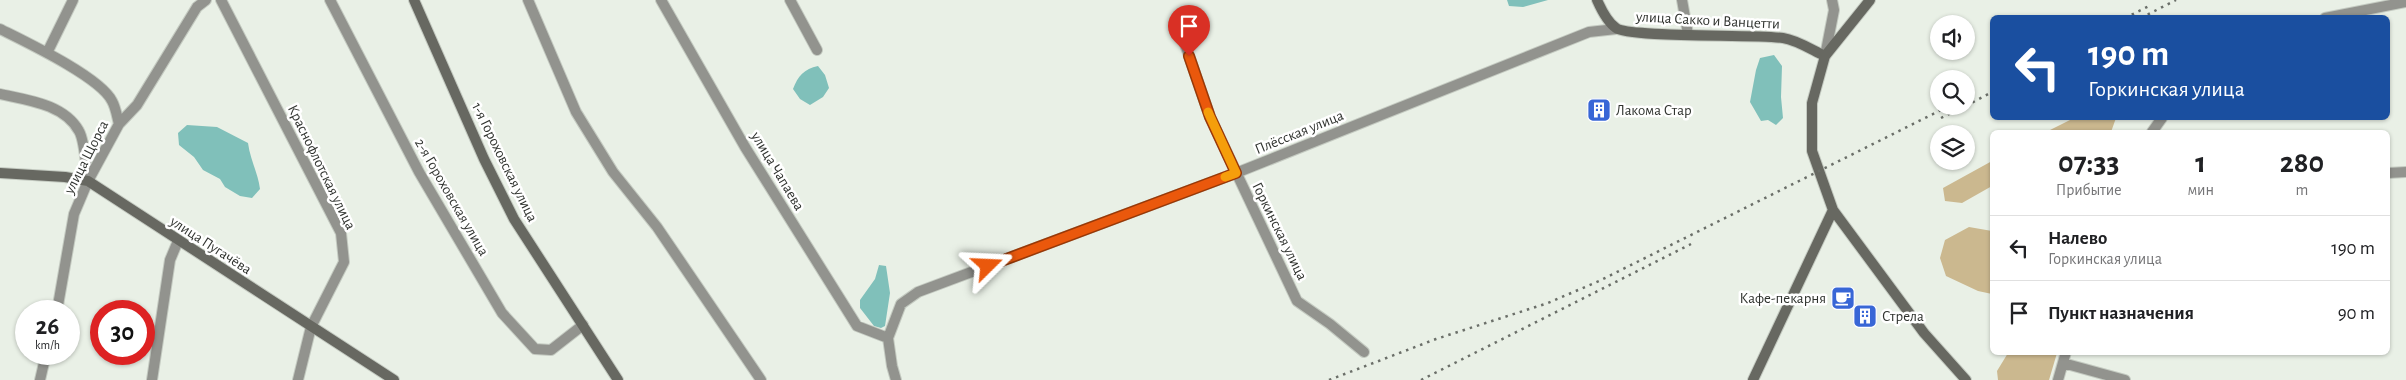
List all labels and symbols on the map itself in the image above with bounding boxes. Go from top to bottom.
pin [1168,5,1210,56]
street label: улица Сакко и Ванцетти [1635,9,1780,32]
building icon: Лакома Стар [1586,97,1612,123]
street label: 1-я Гороховская улица [469,100,540,224]
street label: Краснофлотская улица [285,102,358,232]
place label: Лакома Стар [1616,103,1692,118]
street label: Плёсская улица [1253,108,1346,157]
street label: улица Щорса [61,118,111,197]
street label: улица Чапаева [748,128,807,213]
street label: 2-я Гороховская улица [412,136,491,259]
street label: Горкинская улица [1249,180,1310,283]
street label: улица Пугачёва [166,213,254,277]
position arrow [961,239,1013,291]
cafe icon: Кафе-пекарня [1830,285,1856,311]
place label: Кафе-пекарня [1740,291,1826,306]
speed limit sign: 30 [90,300,155,365]
building icon: Стрела [1852,303,1878,329]
place label: Стрела [1882,309,1924,324]

